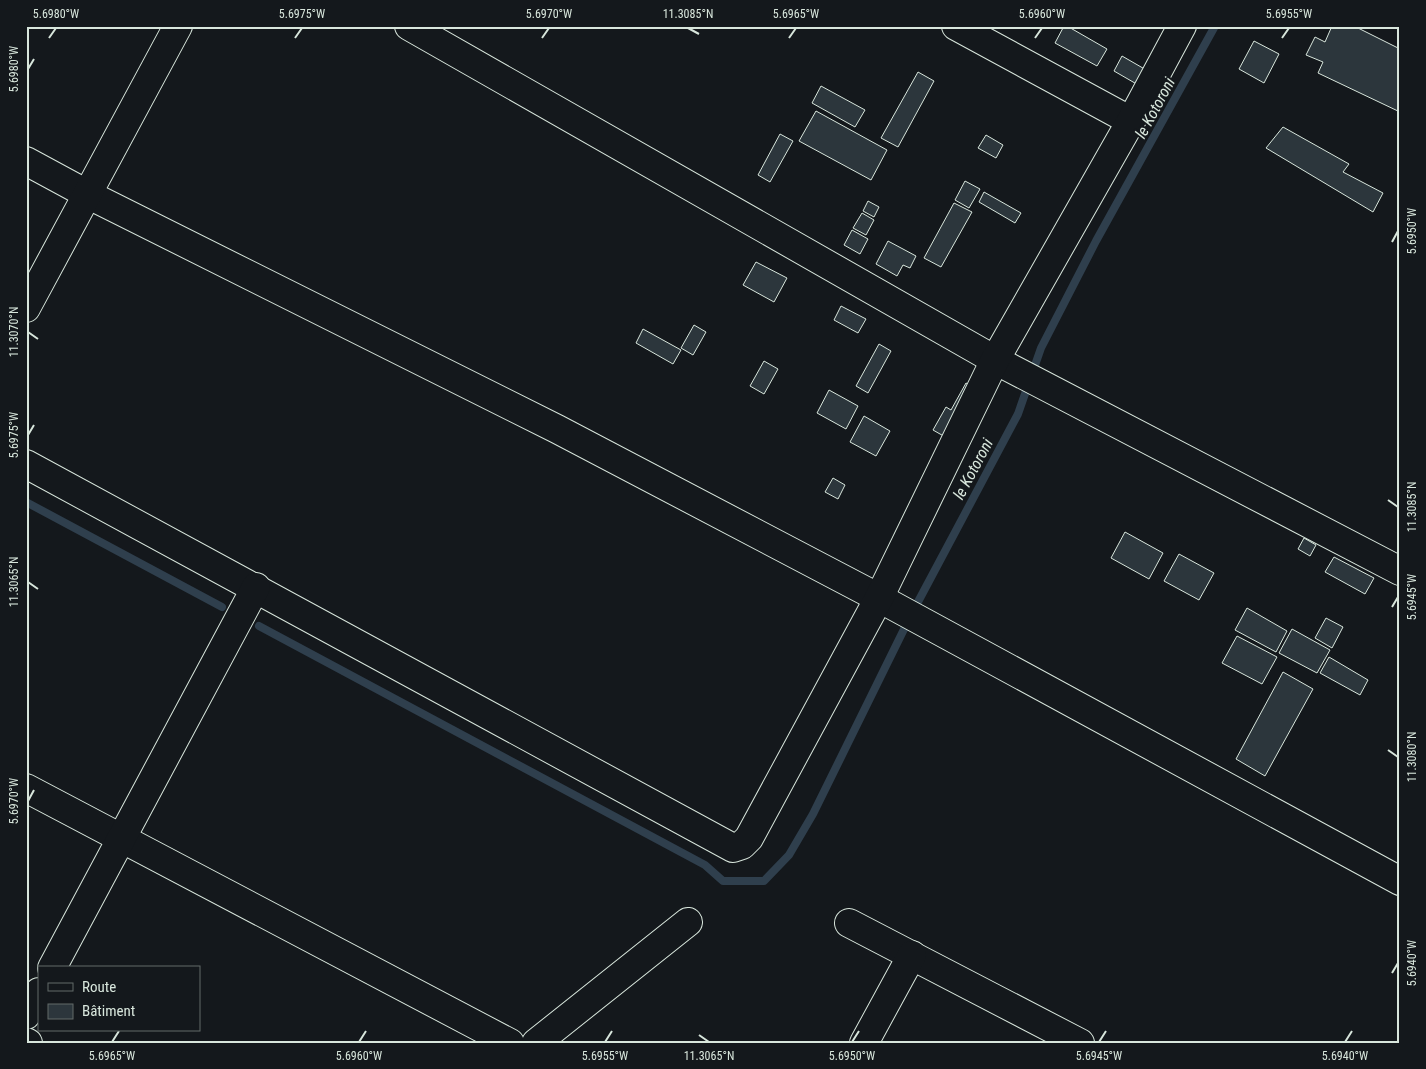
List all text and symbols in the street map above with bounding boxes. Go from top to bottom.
text: 5.6980°W [33,7,79,21]
text: 5.6975°W [279,7,325,21]
text: 5.6970°W [526,7,572,21]
text: 11.3085°N [663,7,713,21]
text: 5.6965°W [773,7,819,21]
text: 5.6960°W [1019,7,1065,21]
text: 5.6955°W [1266,7,1312,21]
text: 5.6980°W [7,46,21,92]
water label: le Kotoroni [1131,74,1179,142]
text: 5.6950°W [1405,208,1419,254]
text: 11.3070°N [7,307,21,357]
text: 5.6975°W [7,412,21,458]
water label: le Kotoroni [949,435,997,503]
text: 11.3085°N [1405,482,1419,532]
text: 11.3065°N [7,557,21,607]
text: 5.6945°W [1405,574,1419,620]
text: 11.3080°N [1405,732,1419,782]
text: 5.6970°W [7,778,21,824]
text: 5.6940°W [1405,940,1419,986]
legend [38,966,200,1032]
text: Route [82,978,116,996]
text: Bâtiment [82,1002,135,1020]
text: 5.6965°W [89,1049,135,1063]
text: 5.6960°W [336,1049,382,1063]
text: 5.6955°W [582,1049,628,1063]
text: 11.3065°N [684,1049,734,1063]
text: 5.6950°W [829,1049,875,1063]
text: 5.6945°W [1076,1049,1122,1063]
text: 5.6940°W [1322,1049,1368,1063]

